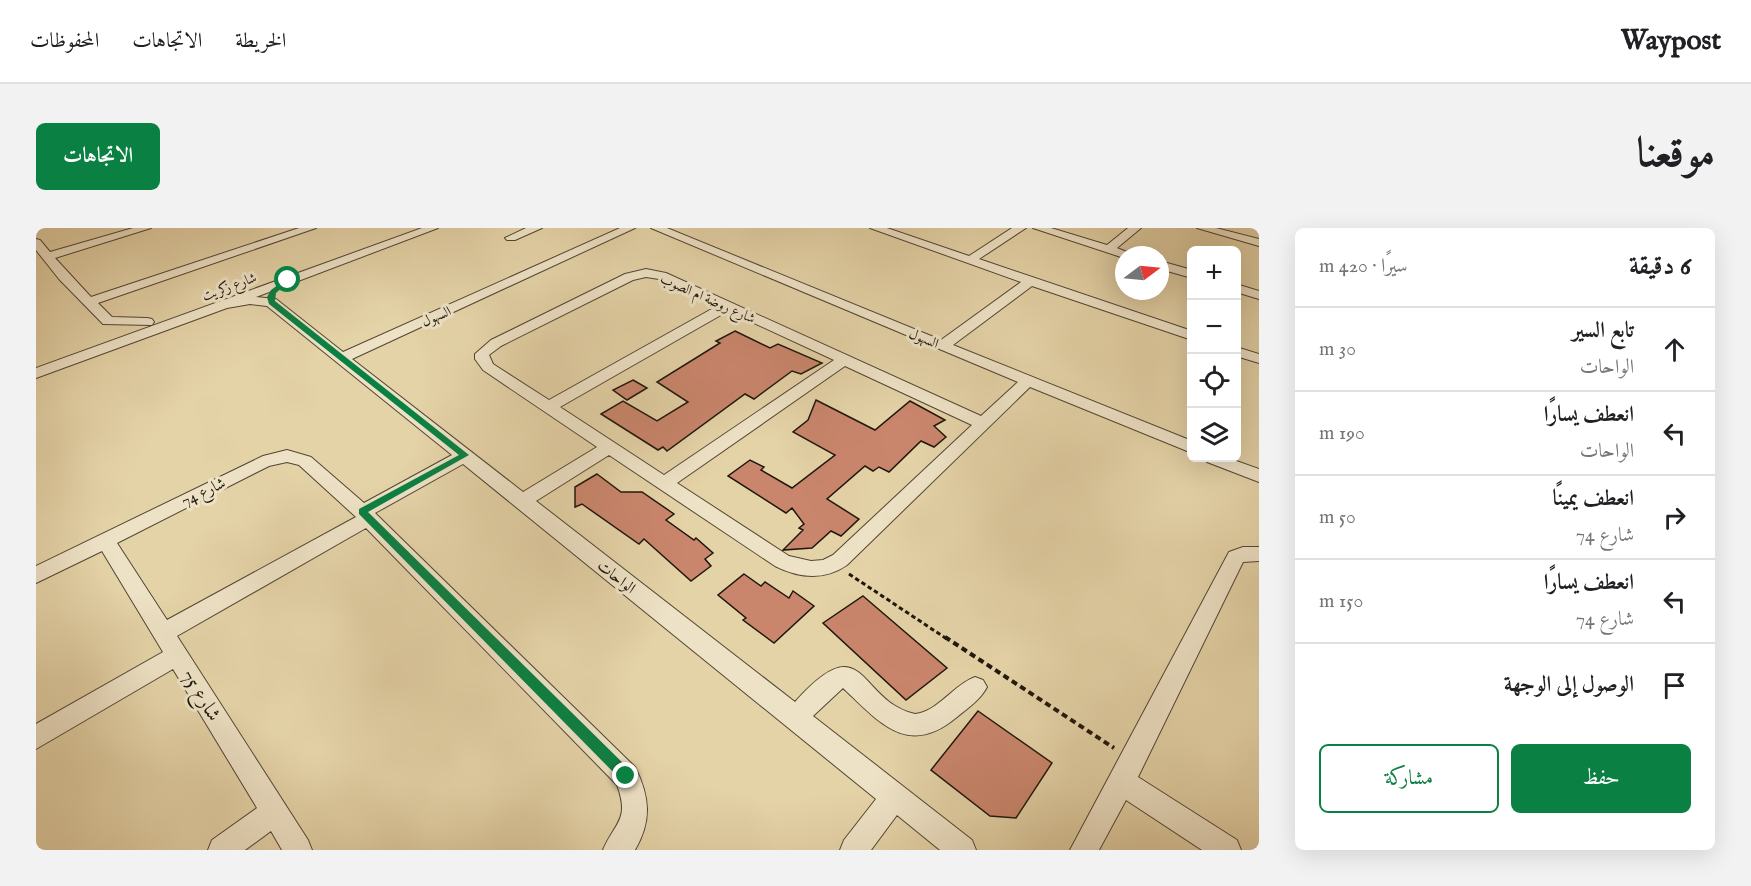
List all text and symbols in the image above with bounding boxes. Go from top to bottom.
text: Waypost [1621,24,1721,59]
text: المحفوظات [30,28,99,55]
text: الاتجاهات [132,28,202,55]
text: الخريطة [235,28,286,55]
button: الاتجاهات [36,123,160,190]
text: موقعنا [1637,128,1715,181]
north arrow [1115,246,1169,300]
map controls [1187,246,1241,462]
button: + [1187,246,1241,300]
text: 6 دقيقة [1629,250,1691,283]
text: سيرًا · 420 m [1319,254,1408,279]
route start [274,266,300,292]
street label: شارع زكريت [200,269,260,307]
street label: شارع روضة ام الصوب [656,270,758,331]
button: − [1187,300,1241,354]
street label: السهول [419,302,454,331]
text: تابع السير [1572,317,1634,345]
street label: السهول [906,325,941,353]
icon: ahead [1658,333,1691,366]
text: 30 m [1319,337,1356,362]
button: locate [1187,354,1241,408]
text: الواحات [1580,355,1634,380]
text: انعطف يسارًا [1544,401,1634,429]
button: layers [1187,408,1241,462]
icon: left [1658,417,1691,450]
text: 190 m [1319,421,1365,446]
text: الواحات [1580,439,1634,464]
street label: شارع 74 [179,474,230,514]
text: انعطف يمينًا [1553,485,1634,513]
icon: right [1658,501,1691,534]
text: 50 m [1319,505,1356,530]
text: شارع 74 [1576,523,1634,548]
street label: الواحات [592,556,639,599]
text: انعطف يسارًا [1544,569,1634,597]
icon: left [1658,585,1691,618]
text: 150 m [1319,589,1363,614]
text: شارع 74 [1576,607,1634,632]
street label: شارع 75 [172,666,226,728]
icon: arrive [1658,669,1691,702]
text: الوصول إلى الوجهة [1504,671,1634,699]
button: مشاركة [1319,744,1499,813]
button: حفظ [1511,744,1691,813]
route end [612,762,638,788]

